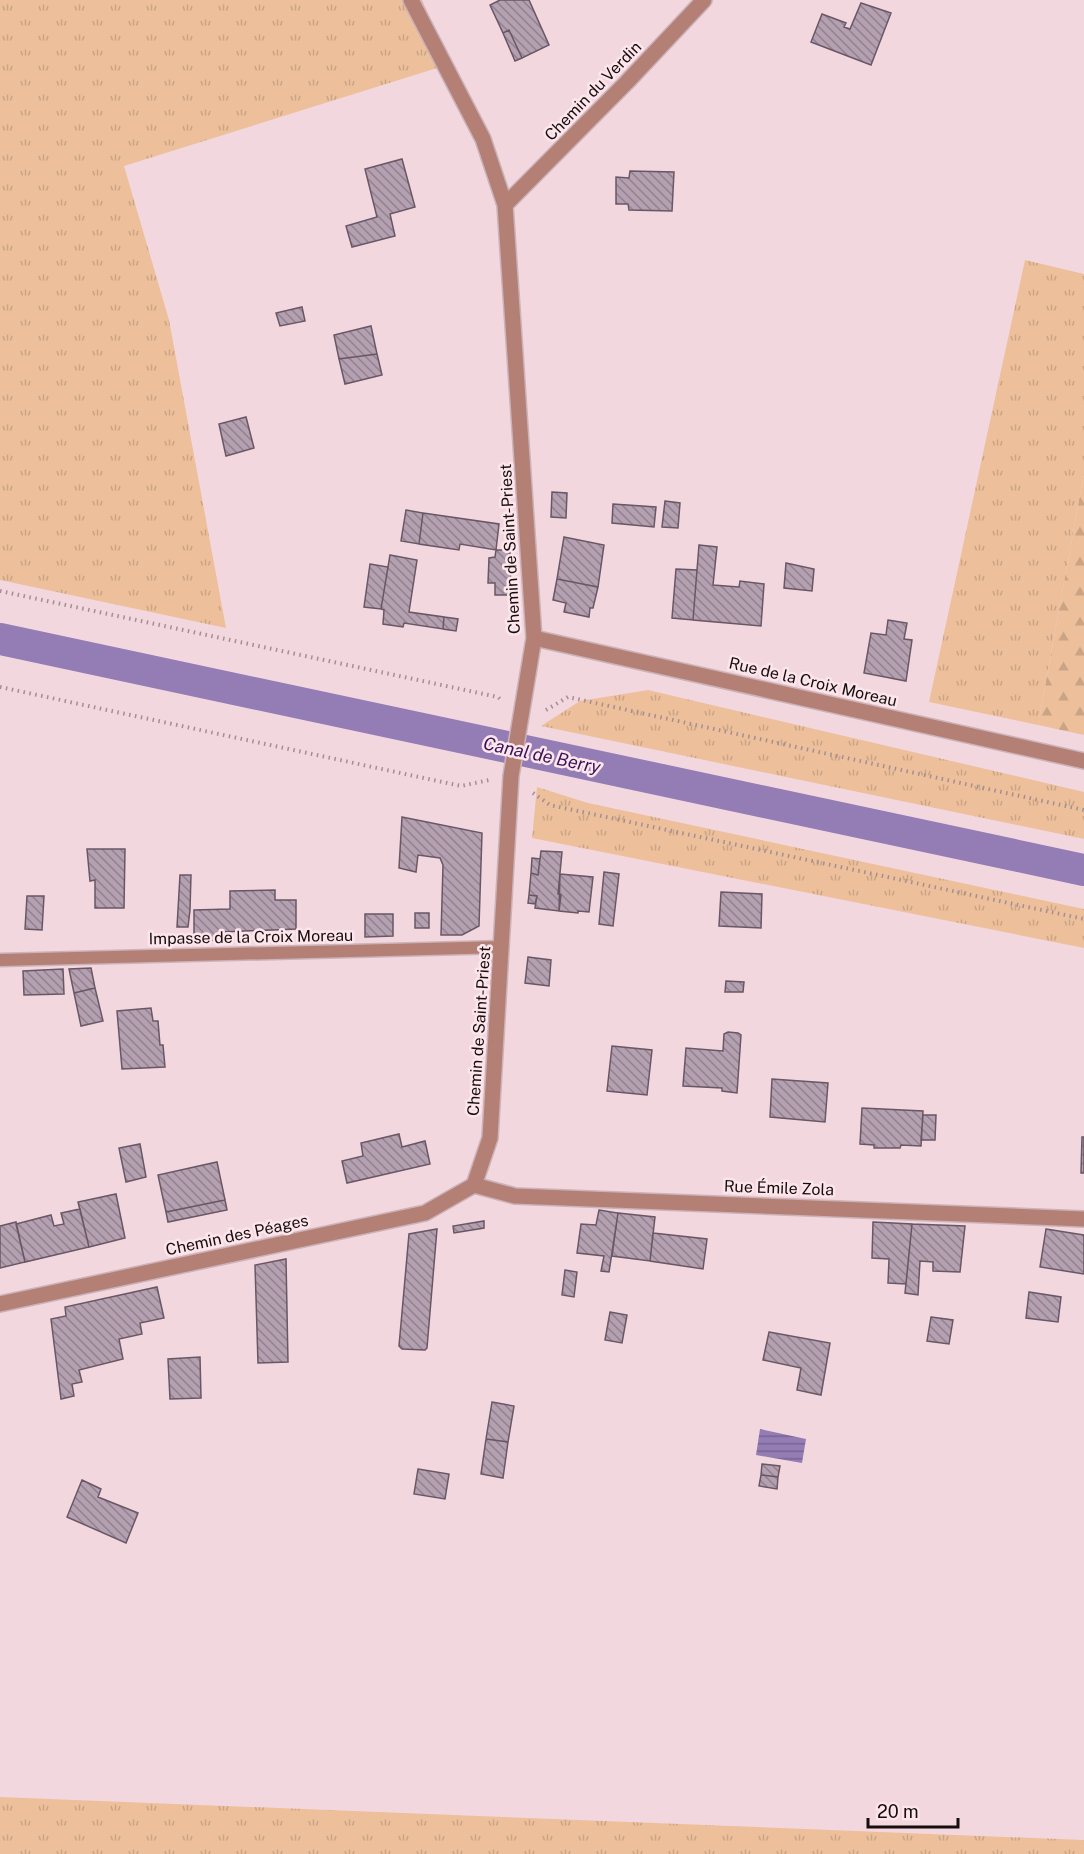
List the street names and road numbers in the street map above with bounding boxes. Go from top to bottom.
street label: Chemin du Verdin [541,37,645,145]
street label: Chemin de Saint-Priest [496,463,524,635]
street label: Rue de la Croix Moreau [727,653,899,711]
street label: Impasse de la Croix Moreau [149,926,353,948]
street label: Chemin de Saint-Priest [464,945,494,1117]
street label: Rue Émile Zola [724,1176,835,1199]
street label: Chemin des Péages [164,1211,310,1259]

